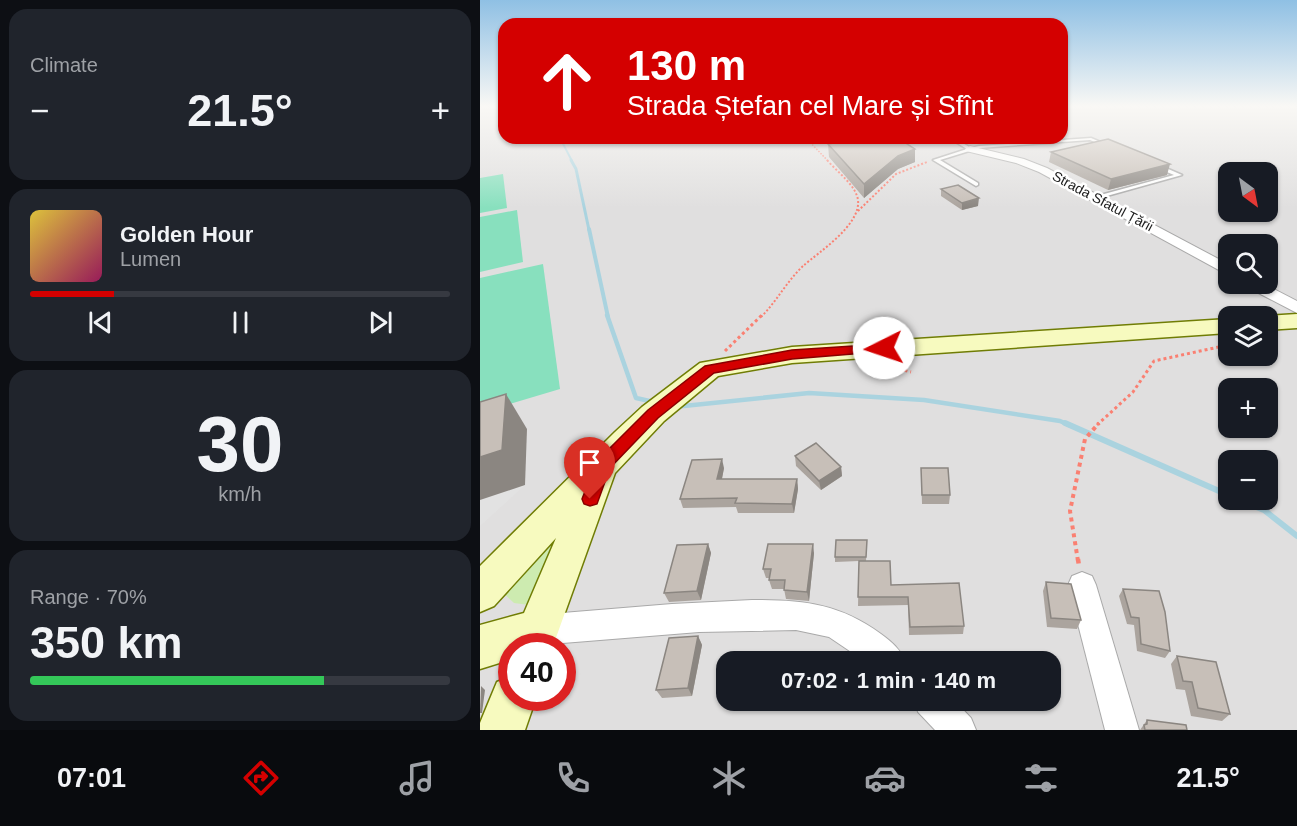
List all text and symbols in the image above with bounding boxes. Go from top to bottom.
icon: ahead [528,42,606,120]
text: 130 m [627,42,746,89]
text: Climate [30,54,98,76]
text: 21.5° [187,85,293,136]
text: Strada Ștefan cel Mare și Sfînt [627,91,993,121]
text: − [30,92,49,129]
text: + [431,92,450,129]
north arrow [1218,162,1278,222]
map controls [1218,162,1278,510]
street label: Strada Sfatul Țării [1050,168,1156,234]
text: Golden Hour [120,222,253,247]
button: search [1218,234,1278,294]
text: Lumen [120,248,181,270]
icon: previous [84,306,117,339]
icon: pause [224,306,257,339]
icon: next [364,306,397,339]
button: layers [1218,306,1278,366]
position arrow [852,316,916,380]
button: + [1218,378,1278,438]
text: 30 [197,400,283,488]
pin [564,437,615,499]
icon: arrive [573,446,606,479]
button: − [1218,450,1278,510]
text: km/h [218,483,262,505]
text: Range · 70% [30,586,147,608]
text: 350 km [30,617,183,668]
speed limit sign: 40 [498,633,576,711]
text: 07:02 · 1 min · 140 m [781,668,996,693]
icon: directions [240,757,282,799]
icon: music [396,757,438,799]
icon: phone [552,757,594,799]
icon: climate [708,757,750,799]
icon: car [864,757,906,799]
icon: filters [1020,757,1062,799]
text: 07:01 [57,763,126,793]
text: 21.5° [1177,763,1240,793]

